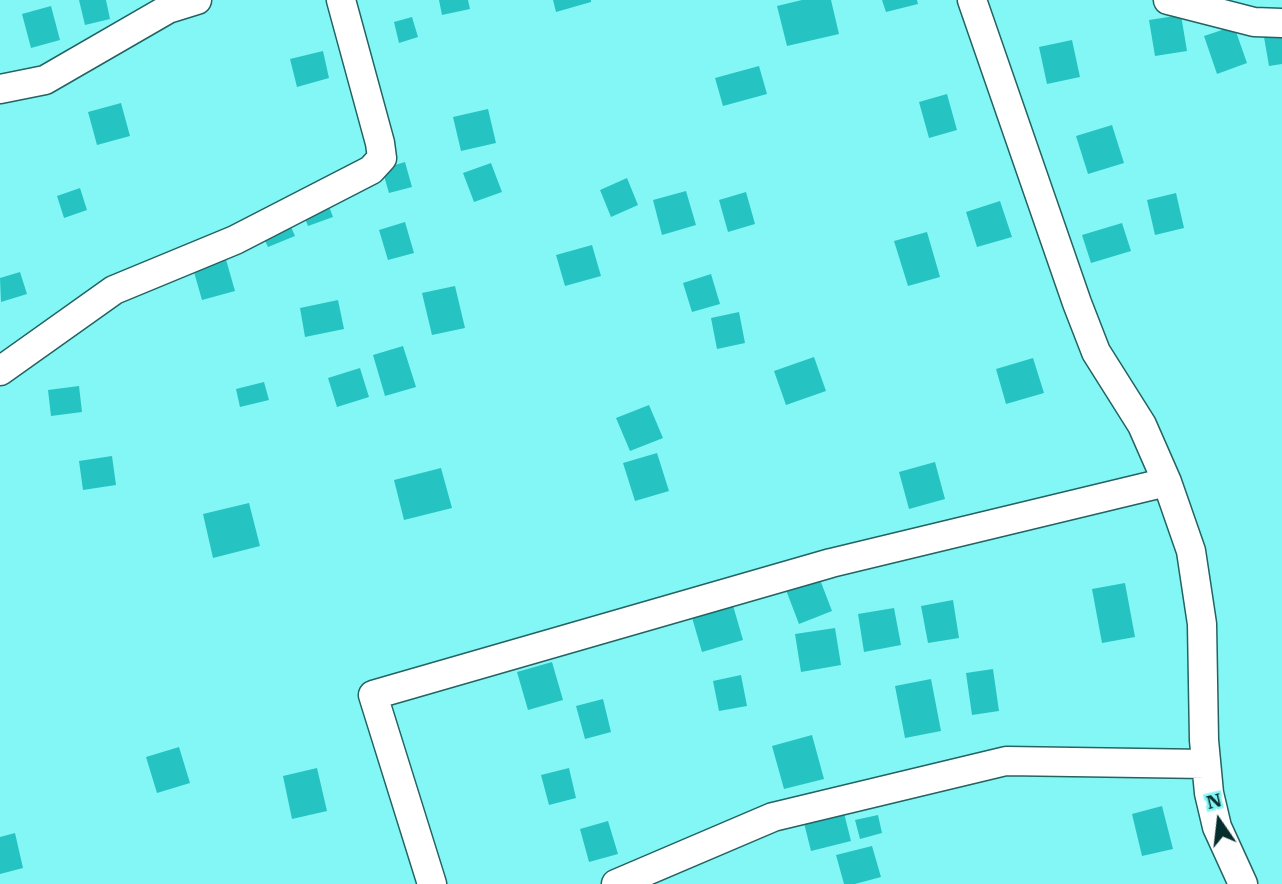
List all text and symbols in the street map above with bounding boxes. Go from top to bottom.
north arrow [1184,786,1254,856]
text: N [1204,787,1224,814]

